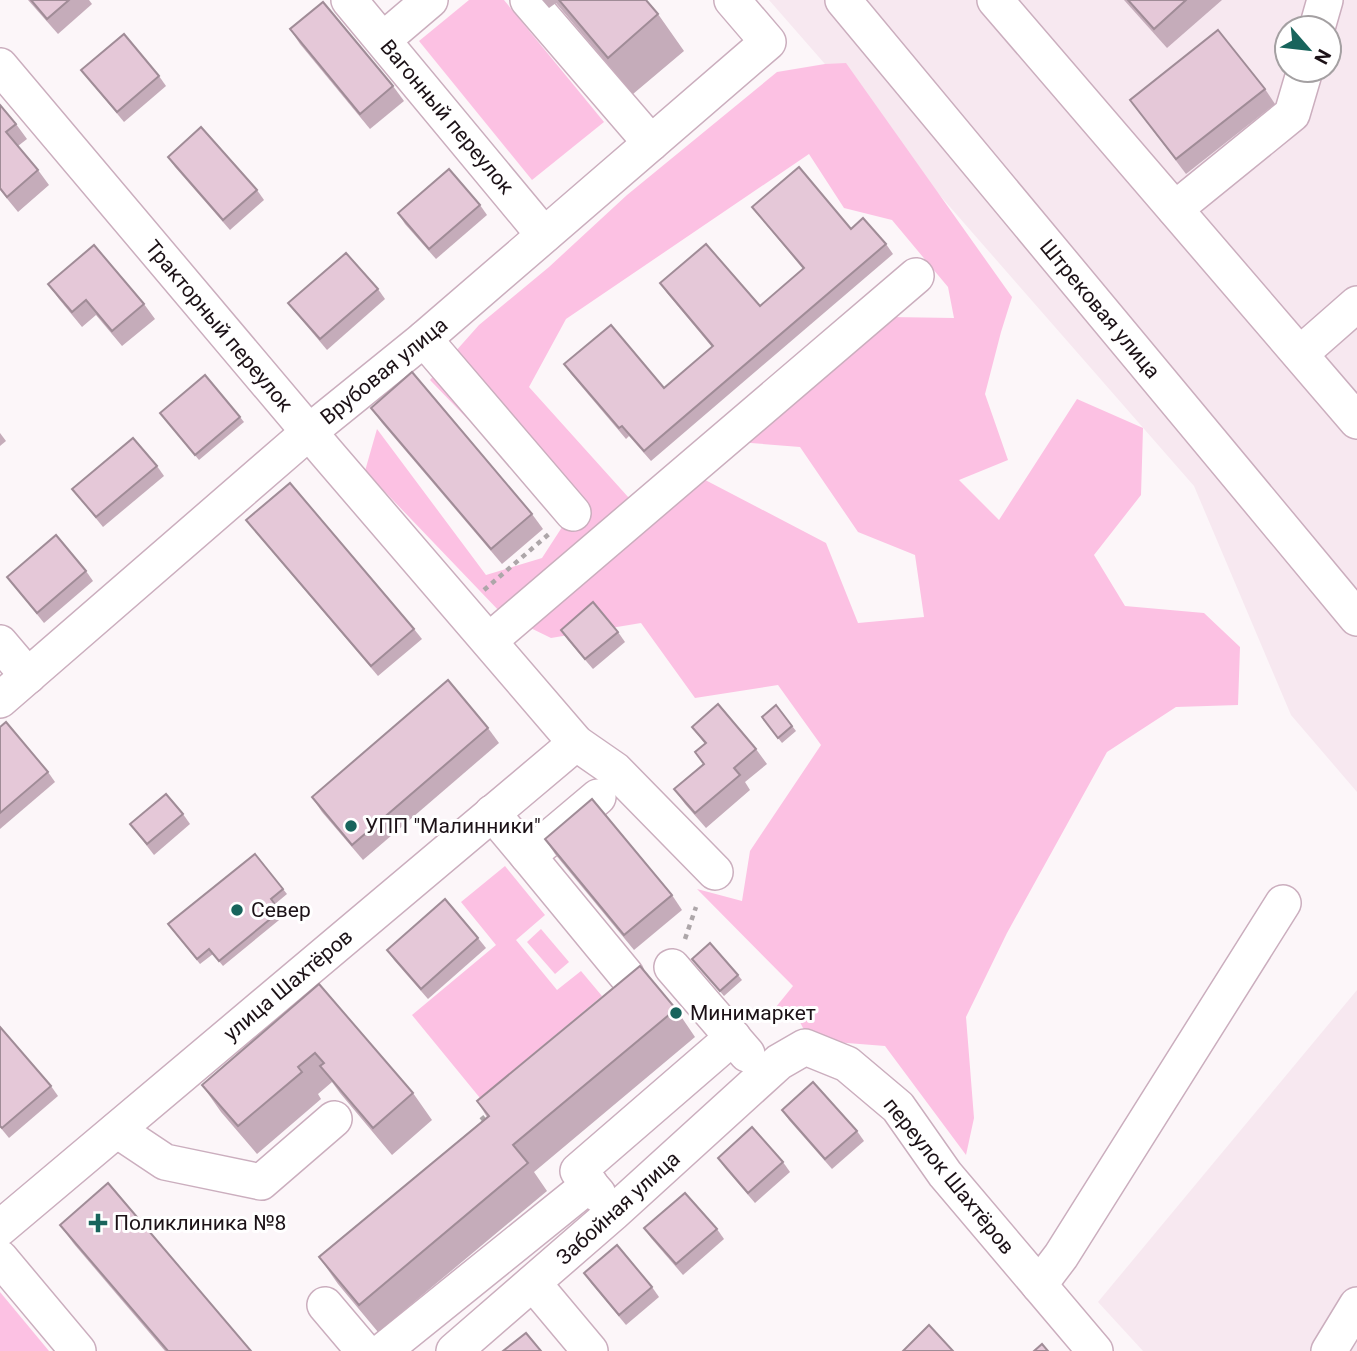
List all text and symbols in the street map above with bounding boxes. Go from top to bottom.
north arrow [1273,14,1343,84]
street label: Вагонный переулок [375,35,519,200]
text: N [1309,45,1336,68]
street label: Тракторный переулок [140,235,298,417]
street label: Штрековая улица [1035,235,1165,383]
street label: Врубовая улица [316,313,452,429]
place label: УПП "Малинники" [365,814,541,838]
marker: УПП "Малинники" [343,818,359,834]
place label: Север [251,898,311,922]
marker: Север [229,902,245,918]
street label: улица Шахтёров [219,924,357,1046]
place label: Минимаркет [690,1001,816,1025]
marker: Минимаркет [668,1005,684,1021]
street label: переулок Шахтёров [879,1093,1019,1259]
street label: Забойная улица [551,1146,685,1270]
place label: Поликлиника №8 [114,1211,286,1235]
marker: Поликлиника №8 [88,1213,108,1233]

